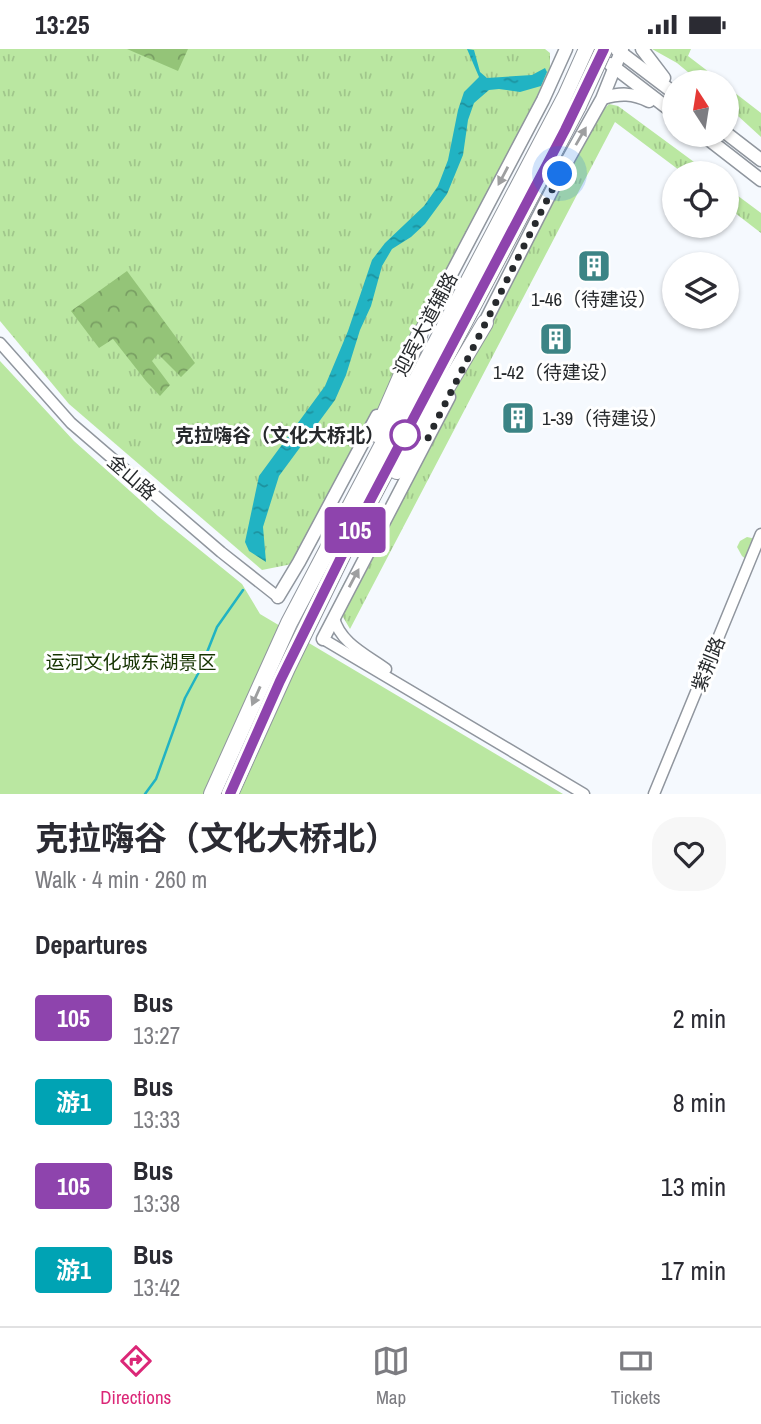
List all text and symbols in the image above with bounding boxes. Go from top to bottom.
text: 13:25 [35,7,90,42]
north arrow [662,70,738,147]
map controls [662,70,739,329]
one-way arrow [575,127,587,146]
your location [542,156,577,191]
button: locate [662,161,739,238]
one-way arrow [497,166,509,186]
building icon: 1-46（待建设） [575,247,613,285]
button: layers [662,252,739,329]
street label: 迎宾大道辅路 [387,268,463,380]
place label: 1-46（待建设） [531,286,657,312]
building icon: 1-42（待建设） [537,320,575,358]
place label: 1-42（待建设） [493,359,619,385]
building icon: 1-39（待建设） [499,399,537,437]
place label: 1-39（待建设） [542,405,668,431]
marker: 克拉嗨谷（文化大桥北） [390,420,420,450]
place label: 克拉嗨谷（文化大桥北） [175,422,384,448]
street label: 金山路 [102,448,162,506]
line badge: 105 [315,507,395,553]
text: 105 [339,514,371,546]
one-way arrow [349,568,360,588]
street label: 紫荆路 [685,633,731,695]
park label: 运河文化城东湖景区 [45,649,217,675]
one-way arrow [250,686,261,707]
text: 克拉嗨谷（文化大桥北） [35,816,398,860]
button: heart [652,817,726,891]
text: Walk · 4 min · 260 m [35,864,207,895]
text: Departures [35,927,148,962]
text: Bus [133,985,173,1020]
text: 2 min [673,1001,726,1036]
text: 105 [57,1002,90,1034]
text: 13:27 [133,1020,180,1051]
text: Bus [133,1069,173,1104]
text: 8 min [673,1085,726,1120]
text: 游1 [56,1086,91,1118]
text: 13:33 [133,1104,180,1135]
text: Bus [133,1153,173,1188]
text: 13 min [661,1169,726,1204]
text: 105 [57,1170,90,1202]
text: 13:38 [133,1188,180,1219]
text: Bus [133,1237,173,1272]
text: 17 min [661,1253,726,1288]
text: 游1 [56,1254,91,1286]
text: 13:42 [133,1272,180,1303]
tab: Directions [100,1342,171,1410]
tab: Map [372,1342,410,1410]
tab: Tickets [611,1342,661,1410]

